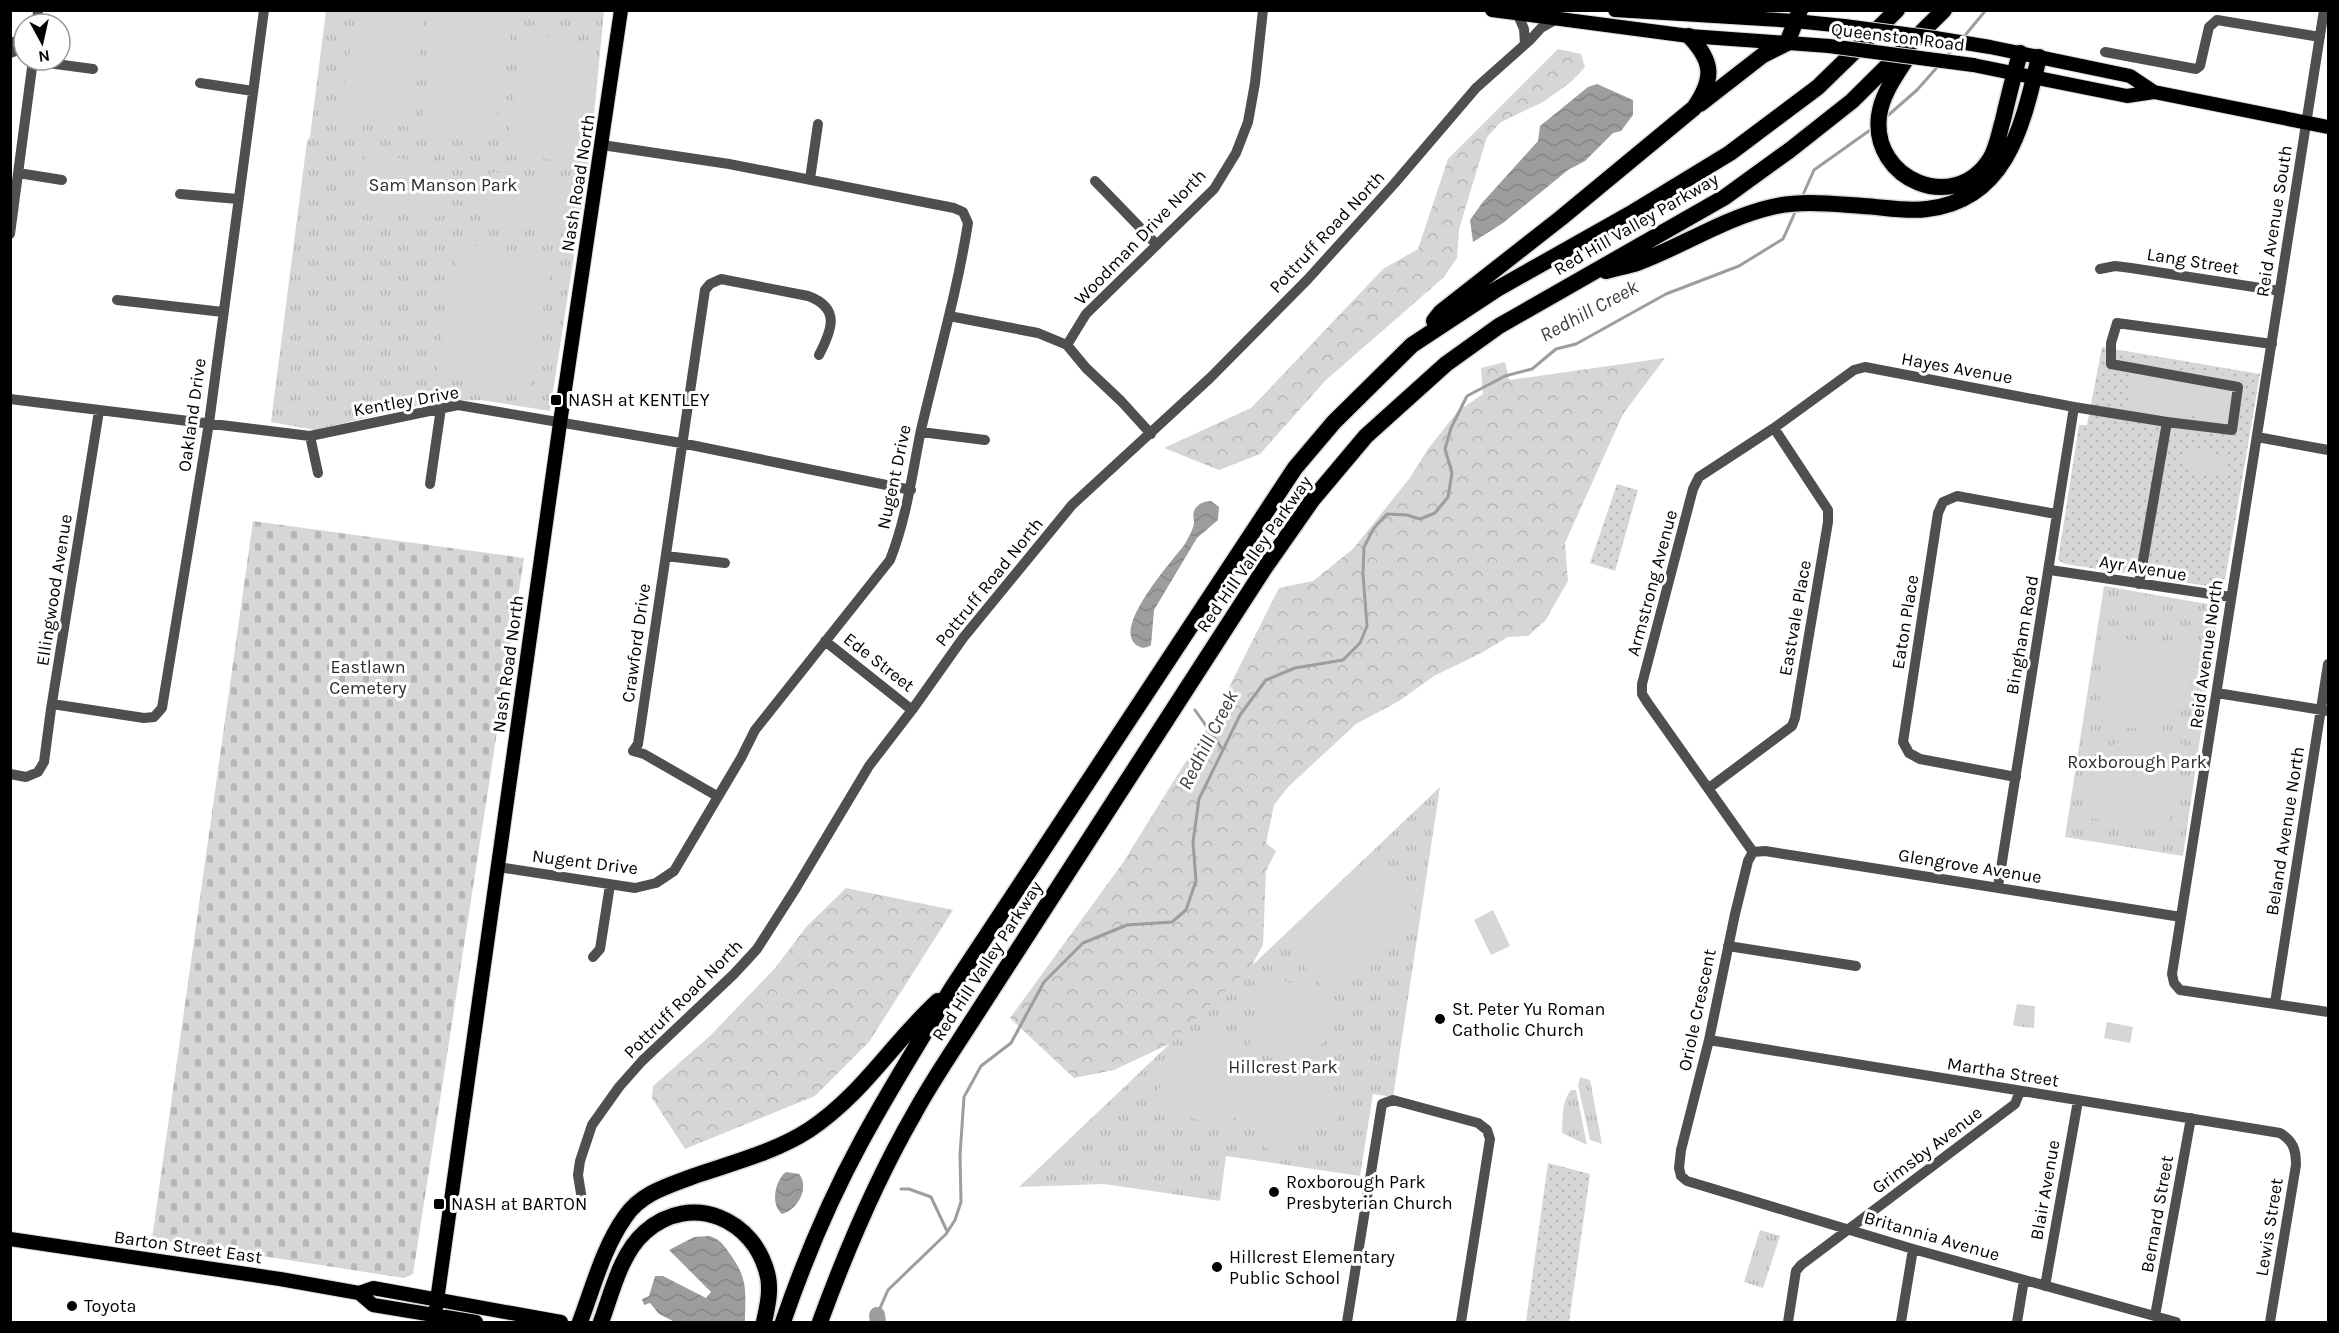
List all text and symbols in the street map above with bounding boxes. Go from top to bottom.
north arrow [12,12,72,72]
street label: Queenston Road [1830,18,1966,56]
text: N [37,46,51,67]
street label: Nash Road North [556,113,600,253]
street label: Reid Avenue South [2251,144,2297,298]
street label: Woodman Drive North [1069,164,1211,310]
street label: Pottruff Road North [1265,166,1389,298]
street label: Red Hill Valley Parkway [1550,168,1723,280]
park label: Sam Manson Park [369,174,517,196]
street label: Lang Street [2145,243,2241,279]
water label: Redhill Creek [1536,275,1643,347]
street label: Hayes Avenue [1900,347,2014,389]
street label: Oakland Drive [173,357,211,473]
street label: Kentley Drive [352,381,460,421]
place label: NASH at KENTLEY [568,389,710,411]
marker: NASH at KENTLEY [549,393,563,407]
street label: Nugent Drive [872,423,916,531]
street label: Red Hill Valley Parkway [1192,471,1317,637]
street label: Armstrong Avenue [1622,507,1682,659]
street label: Ellingwood Avenue [31,512,77,668]
street label: Pottruff Road North [930,513,1048,651]
street label: Ayr Avenue [2098,550,2188,586]
street label: Eastvale Place [1774,558,1816,678]
street label: Eaton Place [1887,573,1923,671]
street label: Bingham Road [2001,574,2043,696]
street label: Reid Avenue North [2185,578,2227,730]
street label: Crawford Drive [617,582,655,704]
street label: Nash Road North [487,594,529,734]
street label: Ede Street [839,628,919,697]
park label: Eastlawn Cemetery [329,656,407,699]
water label: Redhill Creek [1173,686,1243,793]
street label: Beland Avenue North [2261,745,2309,917]
park label: Roxborough Park [2067,751,2207,773]
street label: Glengrove Avenue [1897,844,2043,888]
street label: Nugent Drive [531,845,639,879]
street label: Red Hill Valley Parkway [927,876,1047,1045]
street label: Pottruff Road North [619,935,747,1063]
street label: Oriole Crescent [1673,947,1721,1073]
place label: St. Peter Yu Roman Catholic Church [1452,998,1605,1041]
marker: St. Peter Yu Roman Catholic Church [1433,1012,1447,1026]
street label: Martha Street [1946,1052,2061,1092]
park label: Hillcrest Park [1228,1056,1338,1078]
street label: Grimsby Avenue [1868,1101,1986,1199]
street label: Blair Avenue [2025,1138,2065,1242]
street label: Bernard Street [2136,1153,2178,1274]
place label: Roxborough Park Presbyterian Church [1286,1171,1453,1214]
street label: Lewis Street [2250,1176,2288,1278]
marker: Roxborough Park Presbyterian Church [1267,1185,1281,1199]
place label: NASH at BARTON [451,1193,587,1215]
marker: NASH at BARTON [432,1197,446,1211]
street label: Britannia Avenue [1862,1206,2002,1266]
street label: Barton Street East [113,1226,264,1268]
place label: Hillcrest Elementary Public School [1229,1246,1396,1289]
marker: Hillcrest Elementary Public School [1210,1260,1224,1274]
place label: Toyota [84,1295,136,1317]
marker: Toyota [65,1299,79,1313]

